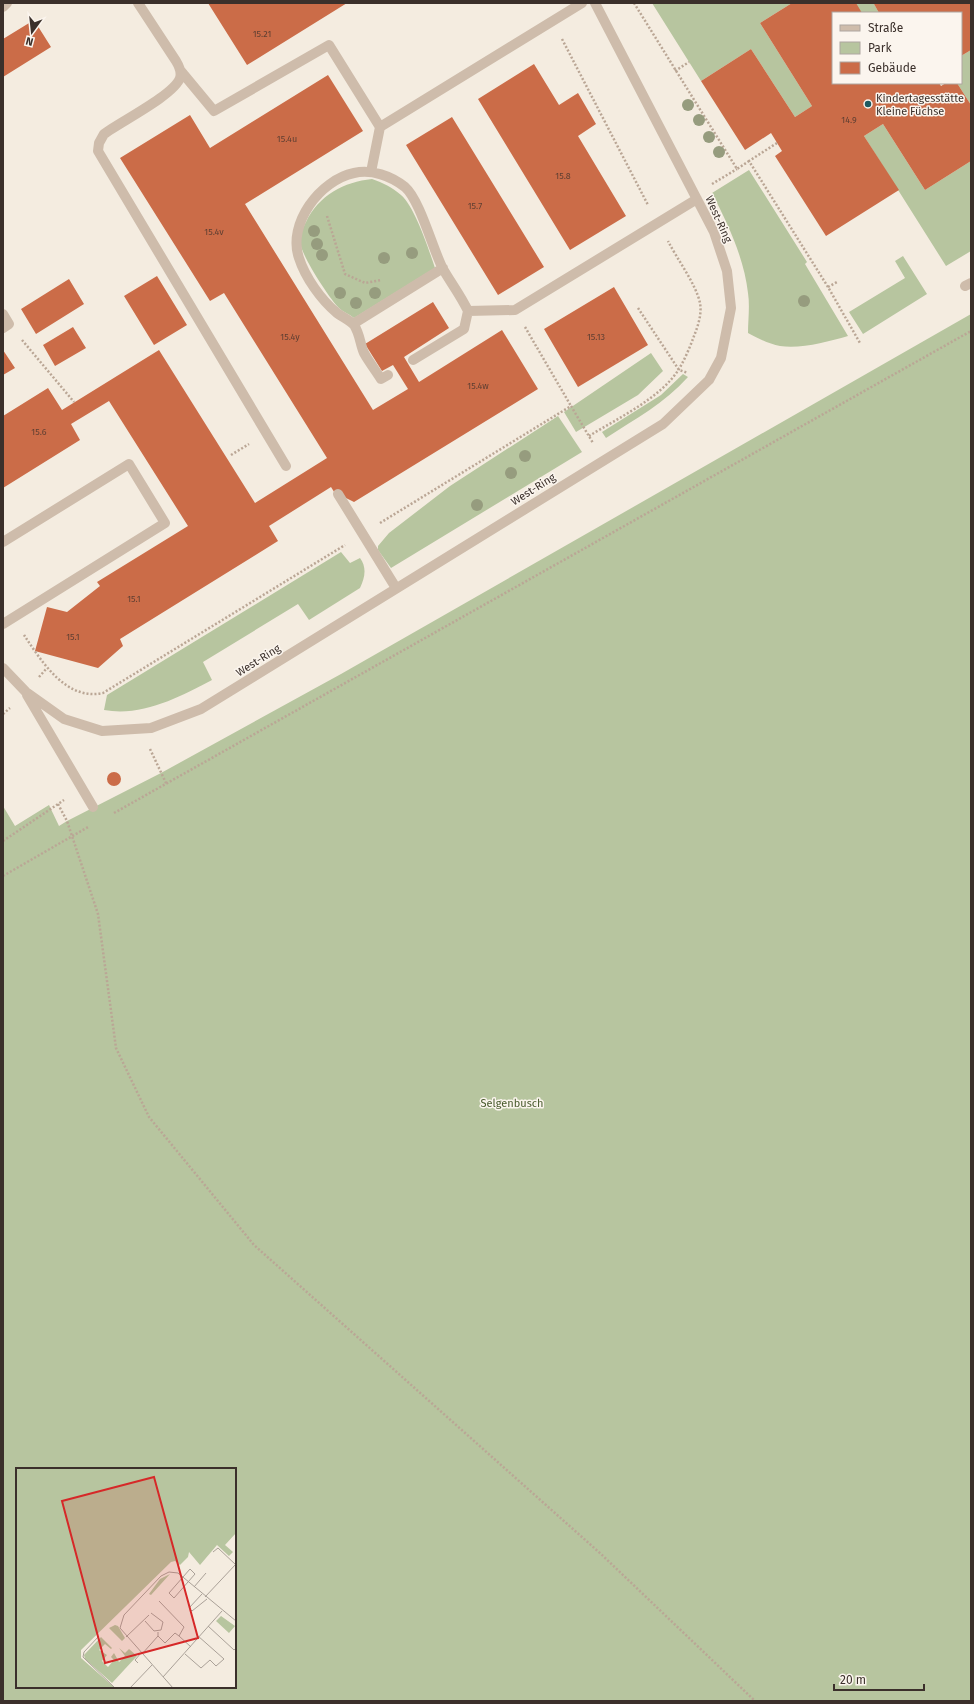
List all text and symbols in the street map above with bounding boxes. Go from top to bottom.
north arrow [12,12,52,52]
legend [832,12,962,84]
text: Straße [868,21,903,35]
house number: 15.21 [253,29,271,39]
text: N [24,34,35,48]
text: Park [868,41,892,55]
text: Gebäude [868,61,916,75]
place label: Kindertagesstätte Kleine Füchse [876,92,964,118]
marker: Kindertagesstätte Kleine Füchse [863,99,873,109]
house number: 14.9 [841,115,857,125]
house number: 15.4u [277,134,297,144]
house number: 15.8 [555,171,571,181]
street label: West-Ring [702,194,735,245]
house number: 15.7 [468,201,482,211]
house number: 15.4v [204,227,224,237]
house number: 15.4y [280,332,300,342]
house number: 15.13 [587,332,605,342]
house number: 15.4w [467,381,489,391]
house number: 15.6 [31,427,47,437]
street label: West-Ring [509,471,558,508]
house number: 15.1 [127,594,141,604]
house number: 15.1 [66,632,80,642]
street label: West-Ring [234,642,283,679]
park label: Selgenbusch [481,1097,543,1110]
inset map [16,1468,236,1688]
scale bar [834,1666,924,1692]
text: 20 m [840,1673,866,1687]

